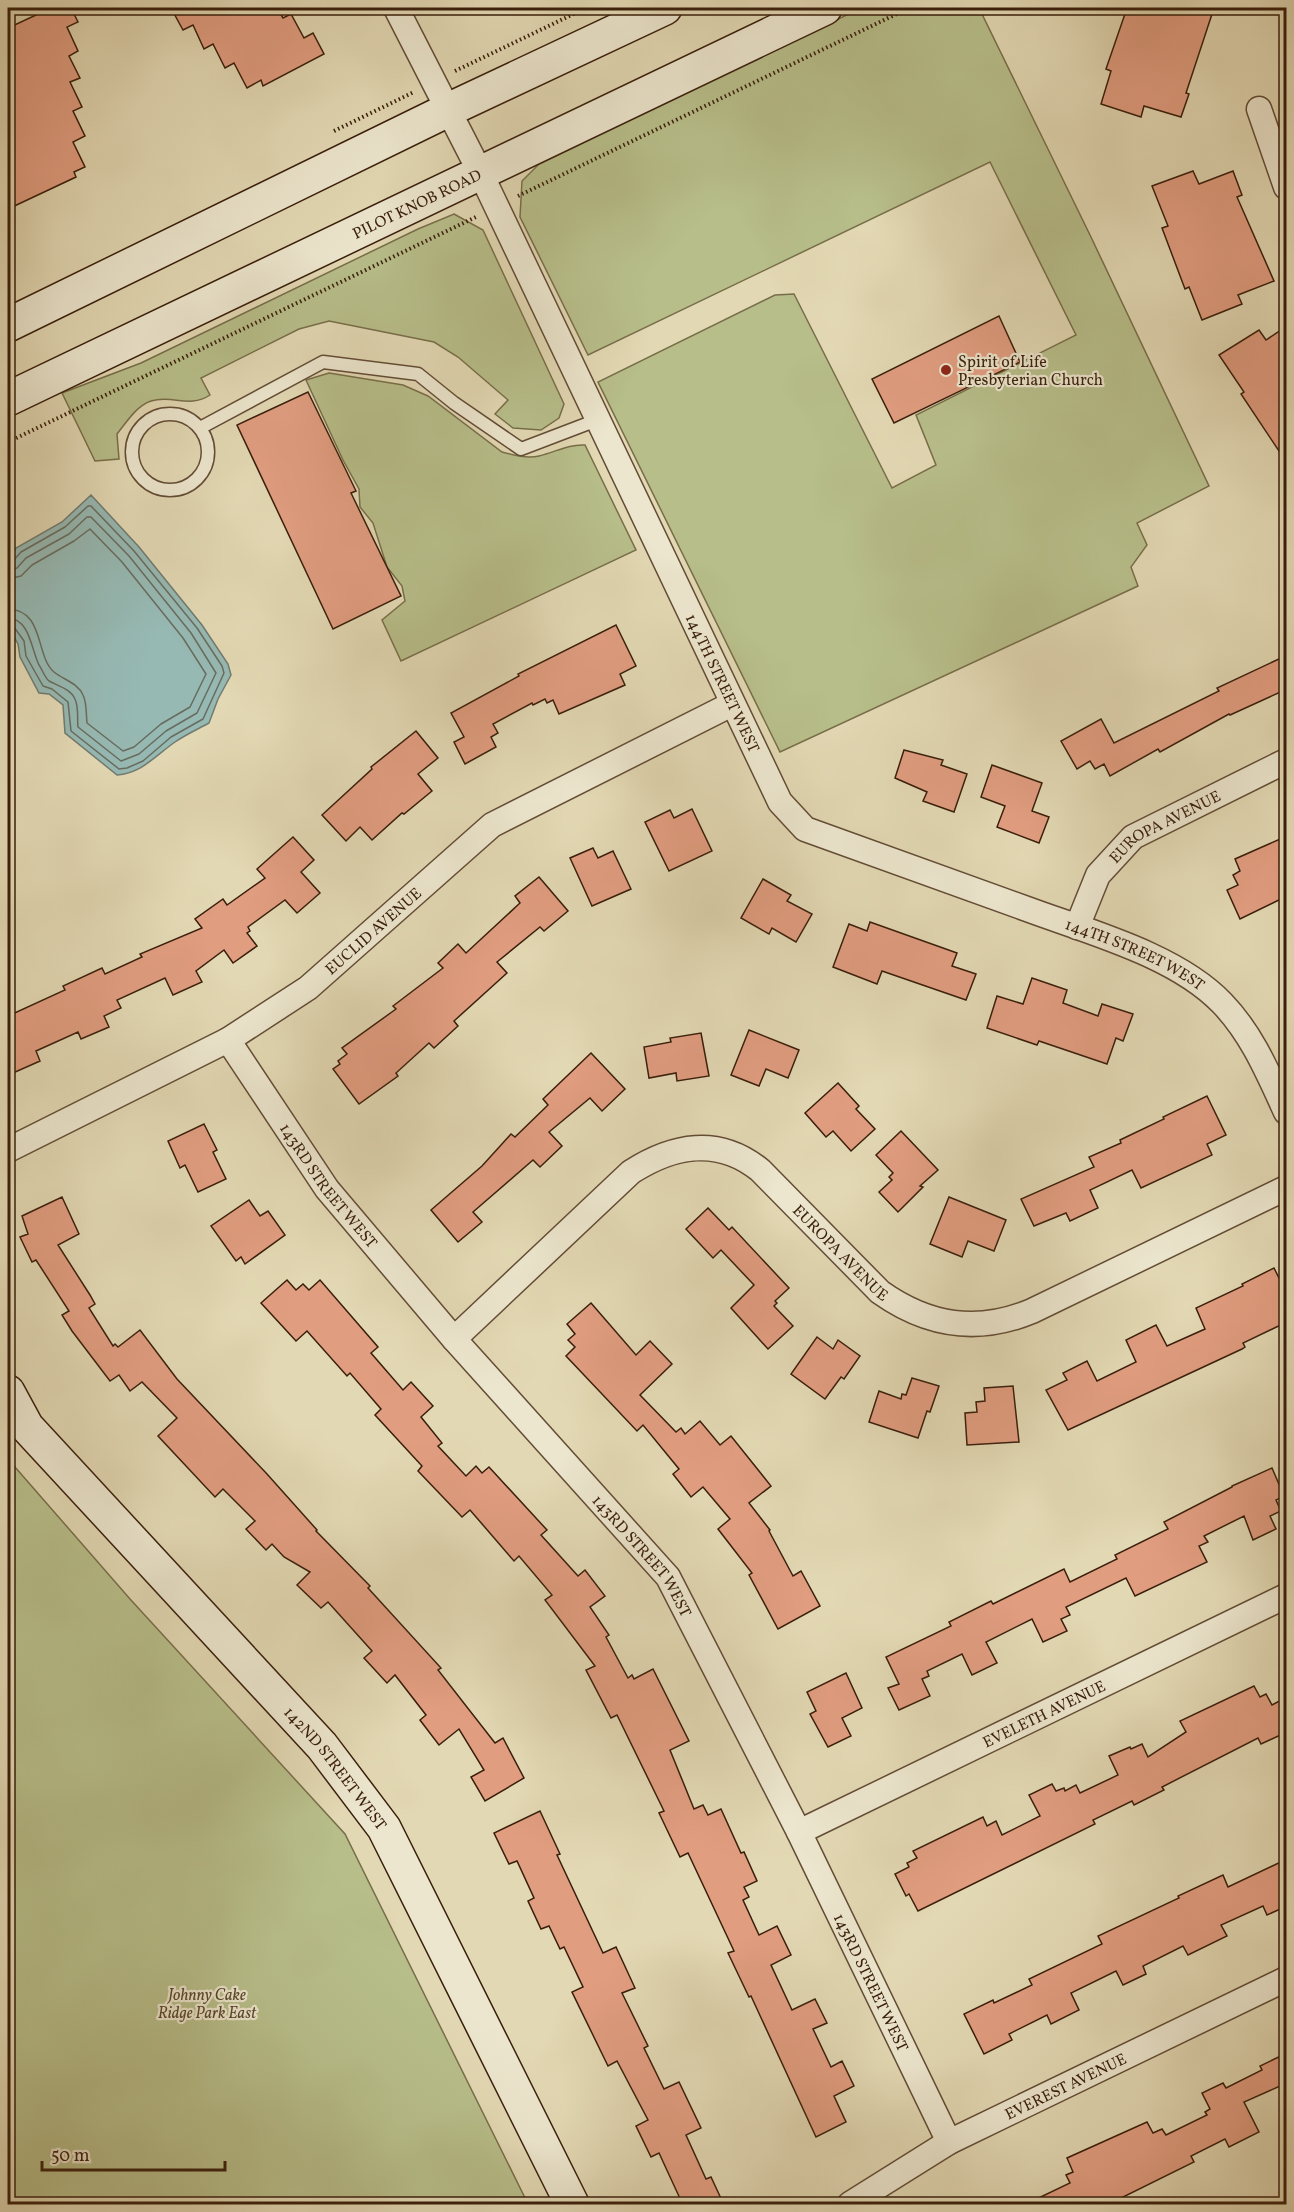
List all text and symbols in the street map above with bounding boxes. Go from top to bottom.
street label: PILOT KNOB ROAD [349,165,486,245]
place label: Spirit of Life Presbyterian Church [958,352,1103,392]
marker: Spirit of Life Presbyterian Church [939,363,953,377]
street label: 144TH STREET WEST [679,611,764,757]
street label: EUROPA AVENUE [1105,786,1225,869]
street label: EUCLID AVENUE [321,883,427,981]
street label: 144TH STREET WEST [1062,914,1208,997]
street label: 143RD STREET WEST [273,1120,381,1254]
street label: EUROPA AVENUE [787,1200,892,1307]
street label: 143RD STREET WEST [586,1491,696,1621]
street label: EVELETH AVENUE [979,1676,1110,1754]
street label: 142ND STREET WEST [278,1703,391,1835]
street label: 143RD STREET WEST [827,1910,913,2056]
park label: Johnny Cake Ridge Park East [158,1985,257,2025]
street label: EVEREST AVENUE [1002,2049,1131,2126]
scale bar [42,2134,225,2172]
text: 50 m [51,2144,90,2169]

